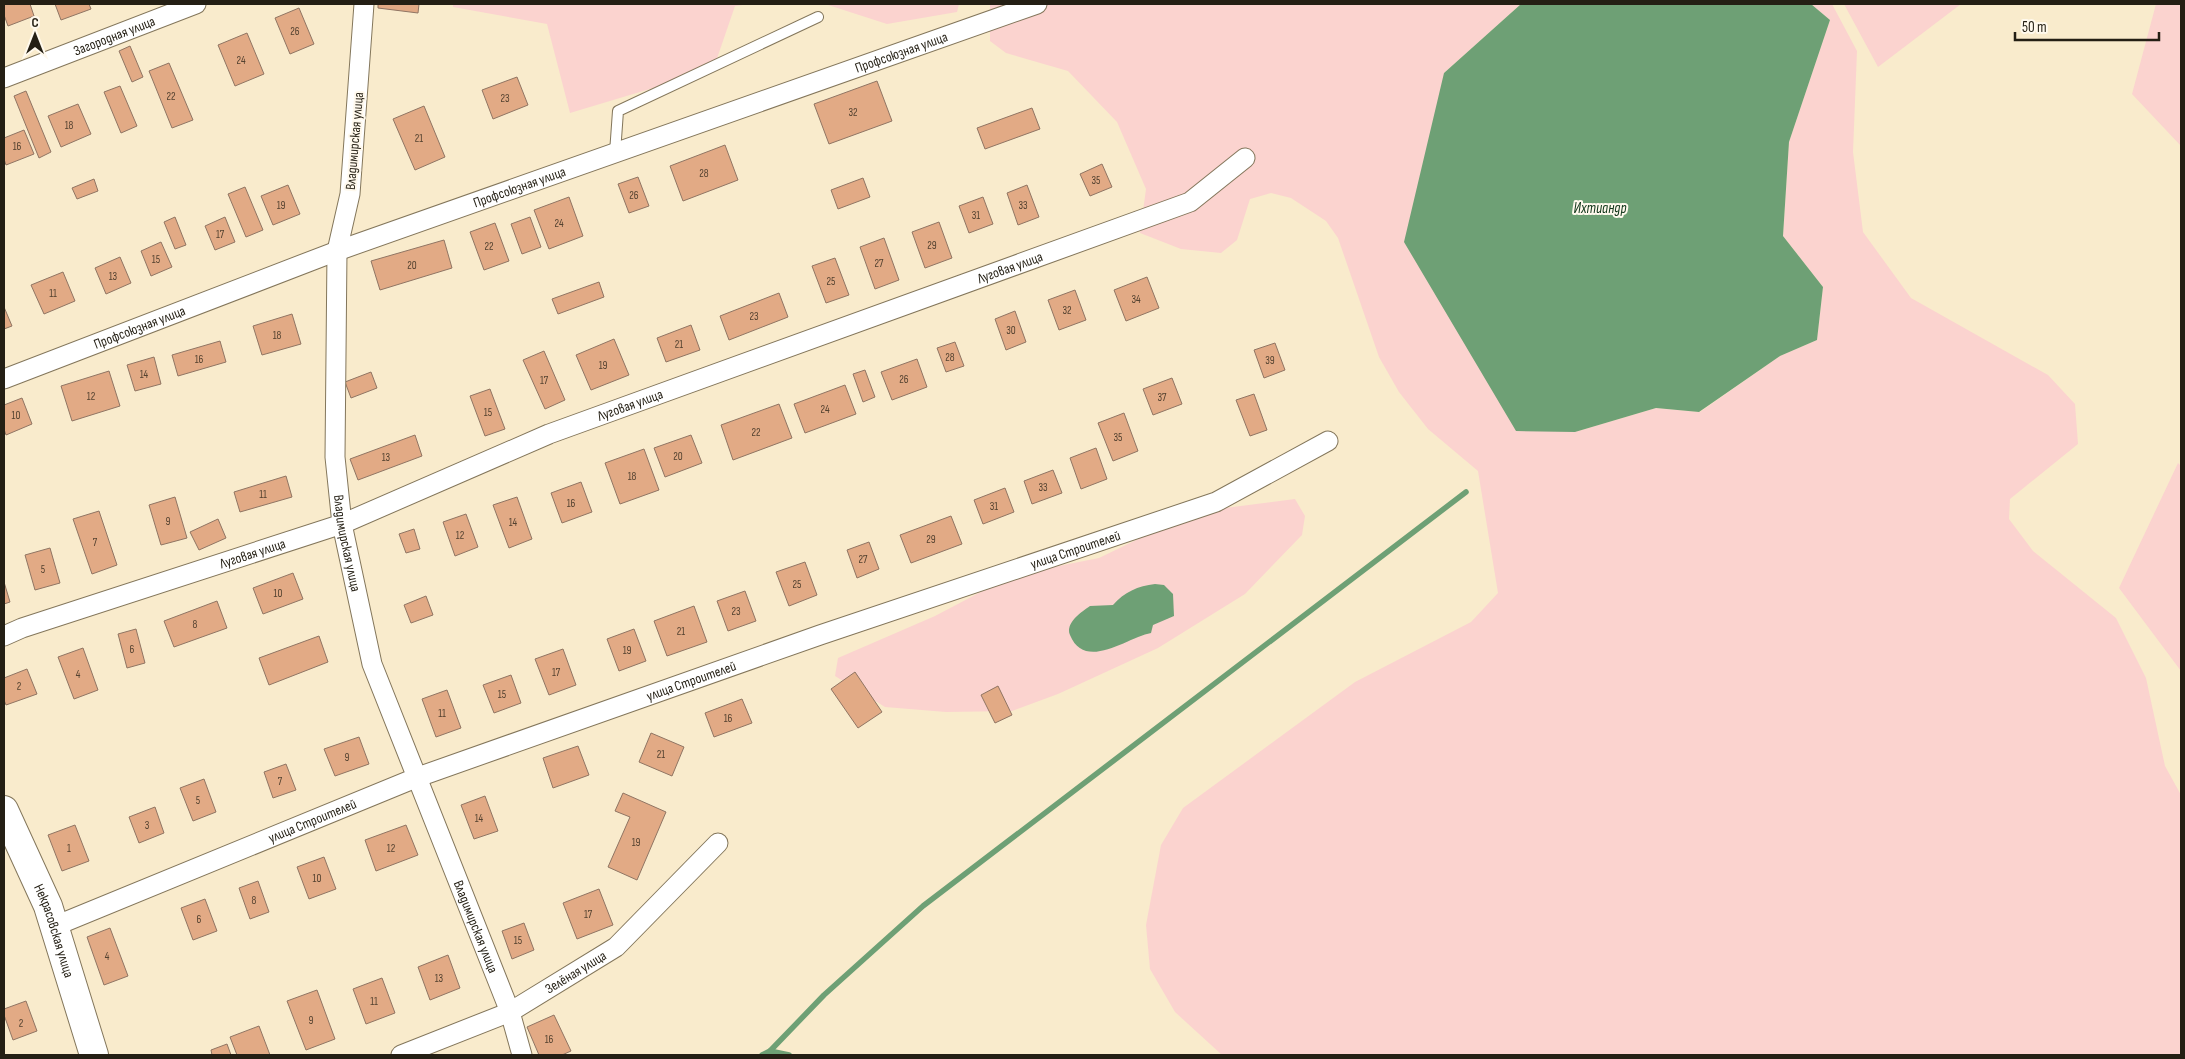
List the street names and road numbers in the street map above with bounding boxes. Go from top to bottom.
street label: Загородная улица [71,13,158,59]
street label: Профсоюзная улица [853,28,950,77]
street label: Владимирская улица [342,91,367,191]
street label: Профсоюзная улица [471,163,568,211]
street label: Луговая улица [974,248,1045,288]
street label: Профсоюзная улица [91,302,188,353]
street label: Луговая улица [594,386,665,425]
street label: Владимирская улица [330,494,364,593]
street label: улица Строителей [1028,527,1123,573]
street label: Луговая улица [217,535,288,573]
street label: улица Строителей [644,657,738,705]
street label: улица Строителей [266,795,359,847]
street label: Владимирская улица [450,878,502,976]
street label: Некрасовская улица [30,881,78,980]
street label: Зелёная улица [542,947,610,997]

